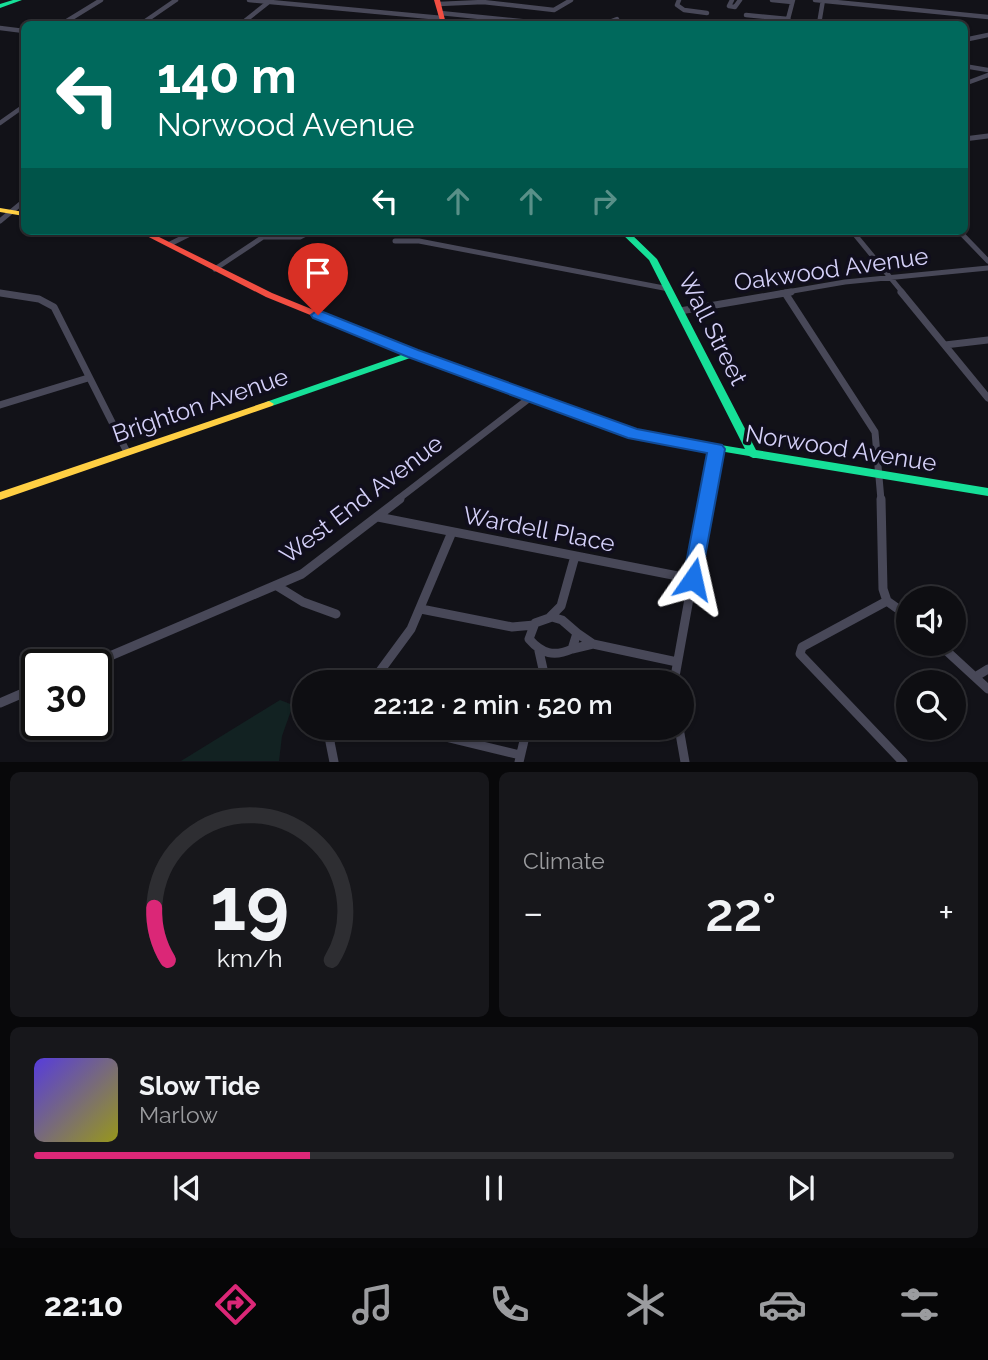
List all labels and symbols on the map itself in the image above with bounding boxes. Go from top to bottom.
street label: Oakwood Avenue [732,241,930,297]
pin [288,243,348,315]
street label: Wall Street [672,268,754,390]
street label: Brighton Avenue [108,361,292,449]
street label: Norwood Avenue [743,419,939,477]
street label: West End Avenue [274,428,448,570]
street label: Wardell Place [461,500,617,558]
position arrow [656,542,730,616]
speed limit sign: 30 [21,649,112,740]

